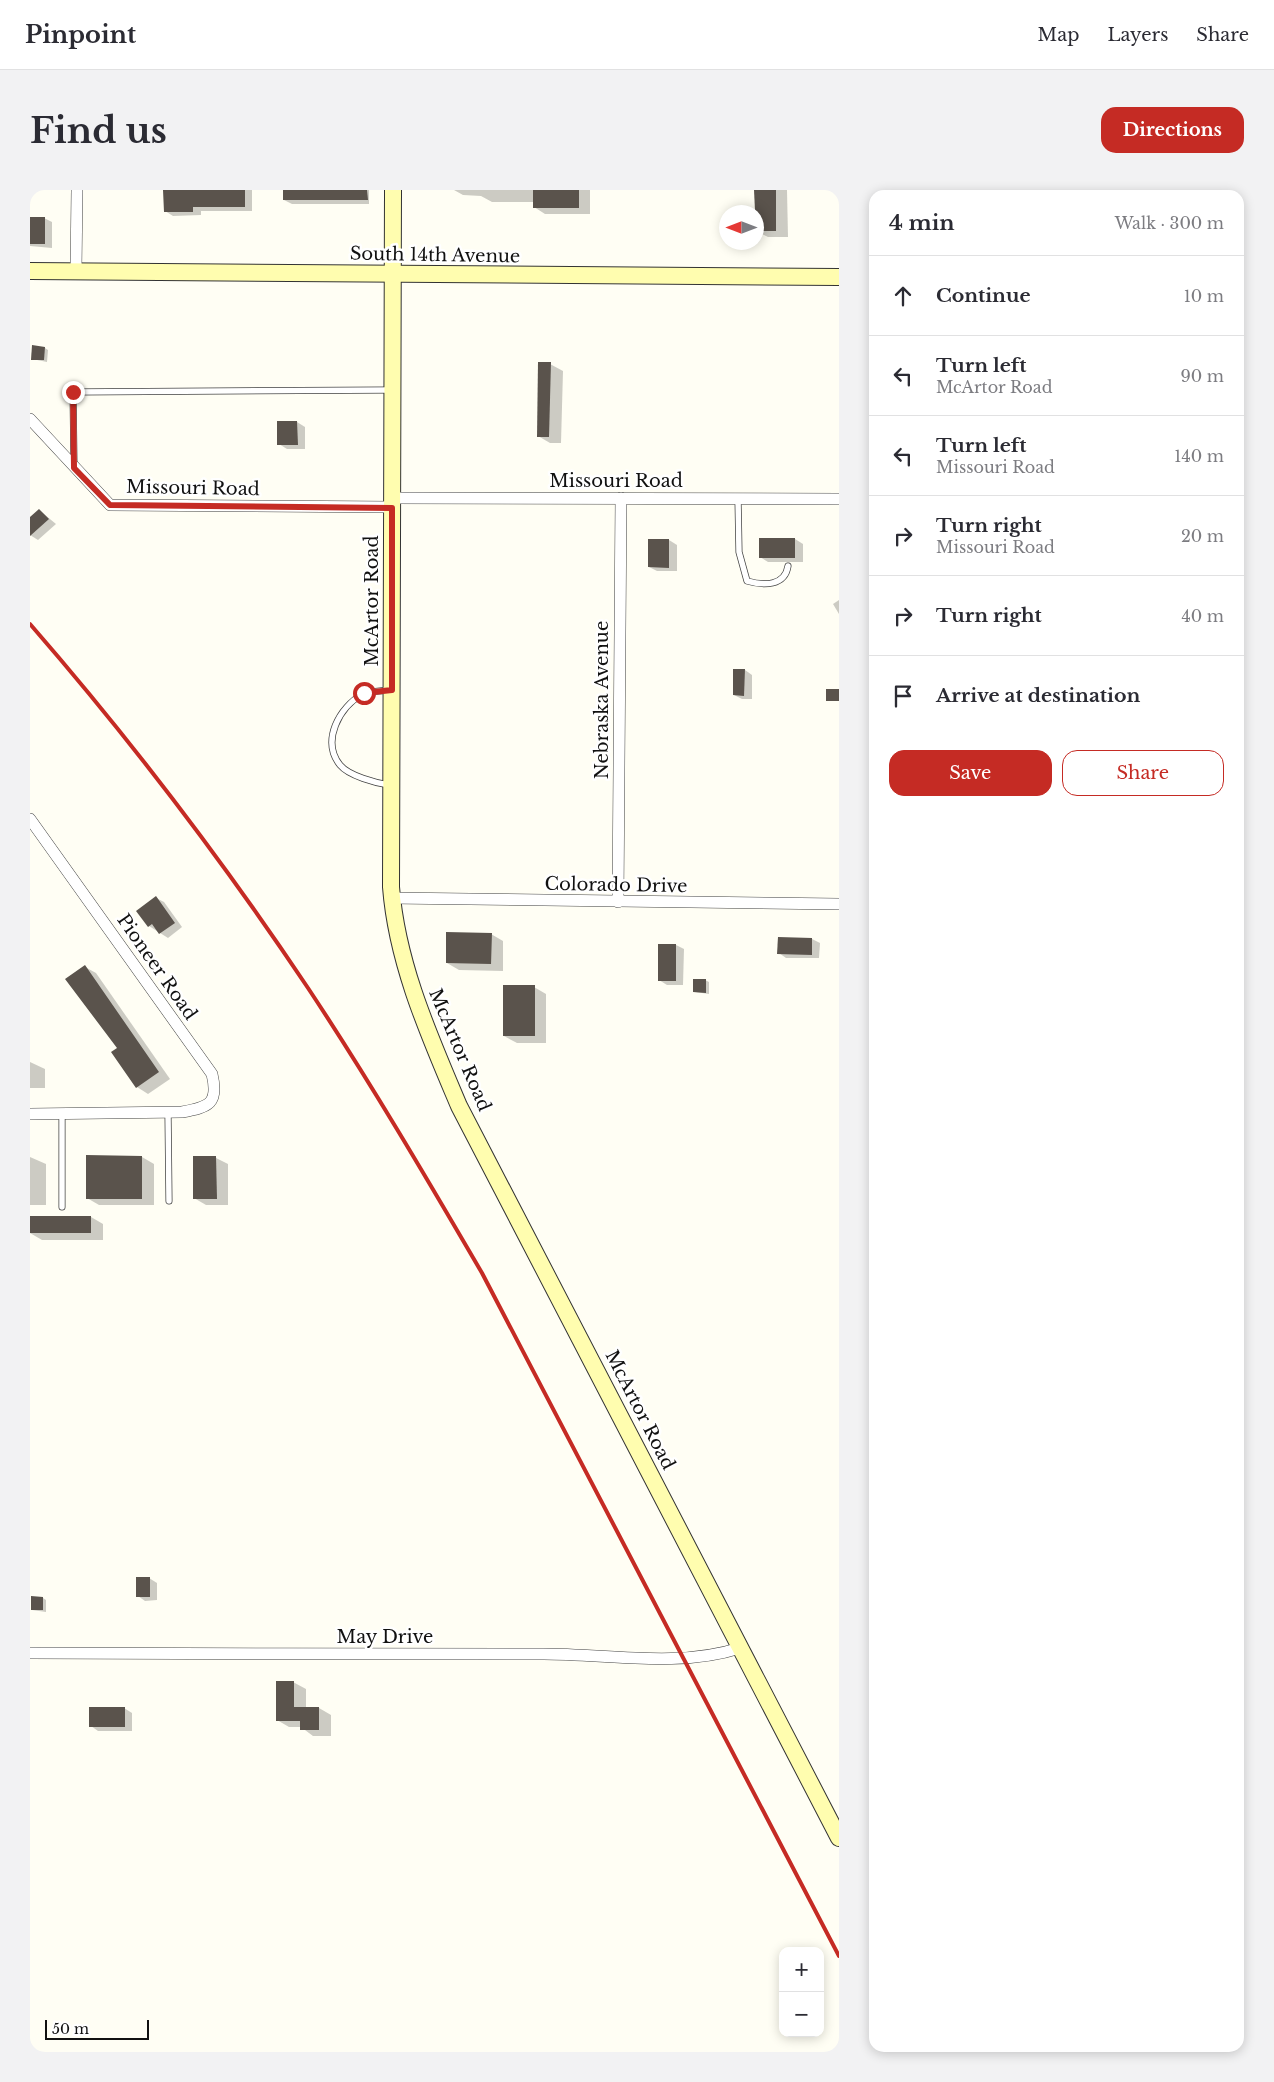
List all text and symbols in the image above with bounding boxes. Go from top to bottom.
text: Pinpoint [25,20,136,49]
text: Map [1038,24,1079,46]
text: Layers [1107,24,1168,46]
text: Share [1196,24,1249,46]
button: Directions [1101,107,1244,153]
text: Find us [30,109,167,152]
north arrow [719,205,764,250]
text: 4 min [889,210,955,236]
text: Walk · 300 m [1115,213,1224,233]
street label: South 14th Avenue [350,243,520,267]
icon: ahead [889,282,917,310]
text: Continue [936,284,1031,307]
text: 10 m [1184,286,1224,306]
text: Turn left [936,354,1027,377]
icon: left [889,362,917,390]
text: 90 m [1181,366,1224,386]
text: McArtor Road [936,377,1053,397]
route end [62,381,85,404]
text: Turn left [936,434,1027,457]
icon: left [889,442,917,470]
text: 140 m [1174,446,1224,466]
text: Missouri Road [936,457,1055,477]
street label: Missouri Road [549,470,683,492]
street label: Missouri Road [126,476,260,500]
text: Turn right [936,514,1042,537]
icon: right [889,522,917,550]
text: 20 m [1181,526,1224,546]
street label: McArtor Road [361,535,383,667]
text: Missouri Road [936,537,1055,557]
icon: right [889,602,917,630]
text: Turn right [936,604,1042,627]
text: 40 m [1181,606,1224,626]
street label: Nebraska Avenue [591,621,613,779]
route start [353,682,376,705]
icon: arrive [889,682,917,710]
text: Arrive at destination [936,684,1140,707]
button: Save [889,750,1052,796]
button: Share [1062,750,1224,796]
street label: Colorado Drive [544,873,688,897]
street label: Pioneer Road [112,910,202,1024]
street label: McArtor Road [424,985,496,1115]
street label: McArtor Road [600,1347,680,1473]
street label: May Drive [337,1626,433,1648]
map controls [779,1947,824,2037]
button: + [779,1947,824,1992]
button: − [779,1992,824,2037]
scale bar [45,2017,149,2040]
text: 50 m [52,2020,89,2038]

